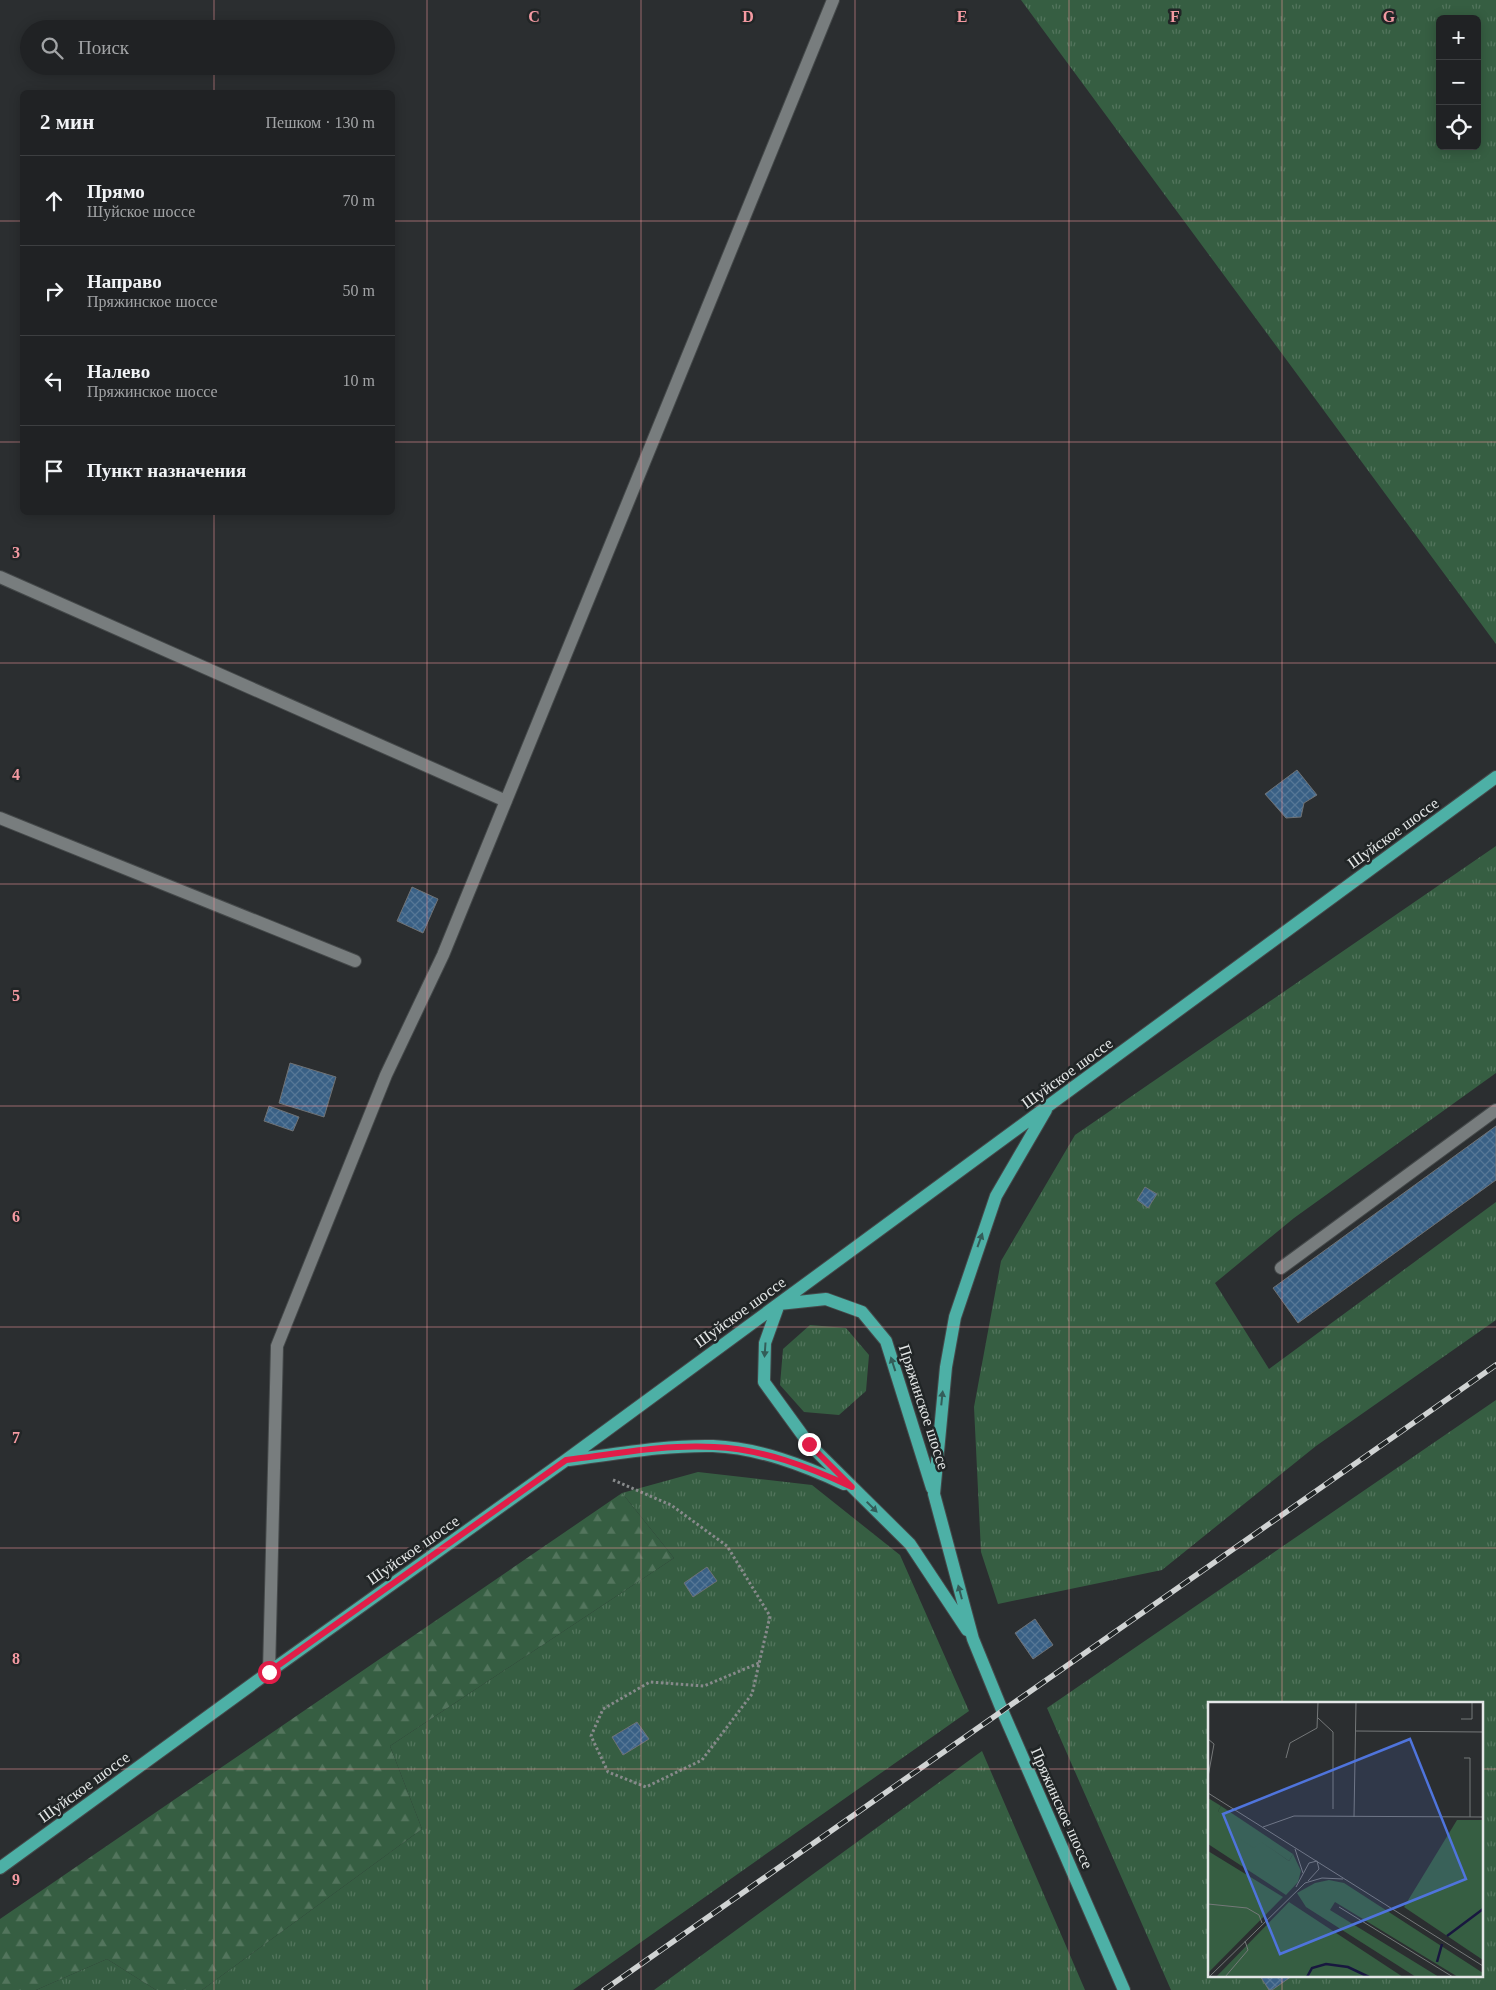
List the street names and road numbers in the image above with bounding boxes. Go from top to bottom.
street label: Шуйское шоссе [1344,794,1442,873]
street label: Шуйское шоссе [1018,1034,1116,1113]
street label: Шуйское шоссе [691,1273,789,1352]
street label: Пряжинское шоссе [895,1342,952,1472]
street label: Шуйское шоссе [364,1512,463,1589]
street label: Пряжинское шоссе [1027,1745,1096,1872]
street label: Шуйское шоссе [35,1748,133,1827]

